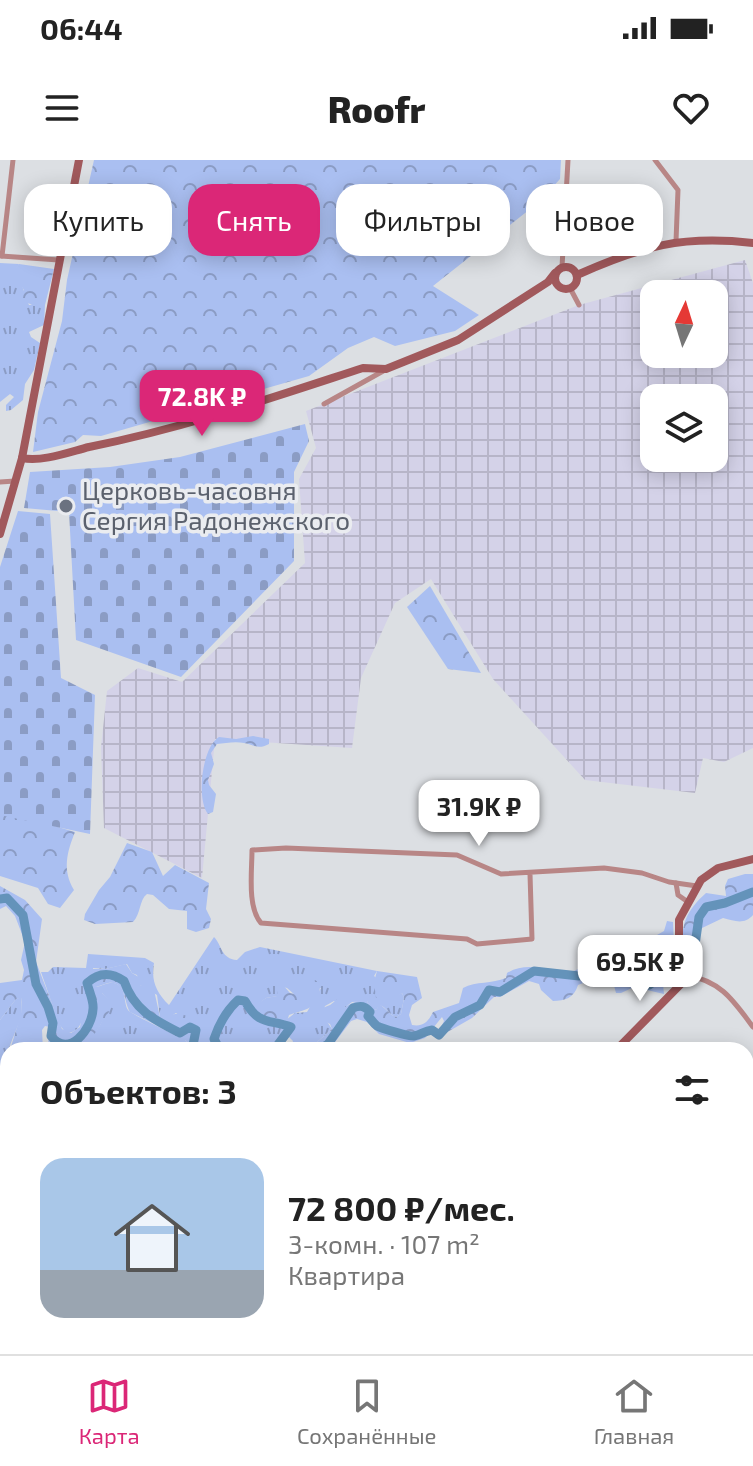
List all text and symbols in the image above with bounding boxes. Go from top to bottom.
text: 06:44 [40,10,123,46]
icon: menu [40,86,84,130]
icon: heart [669,86,713,130]
text: Roofr [328,87,425,130]
chip: Купить [24,184,172,256]
chip: Снять [188,184,320,256]
chip: Фильтры [336,184,510,256]
chip: Новое [526,184,663,256]
north arrow [640,280,728,368]
map controls [640,280,728,472]
pin: 72.8K ₽ [128,370,276,438]
text: 72.8K ₽ [158,380,246,411]
button: layers [640,384,728,472]
place label: Церковь-часовня Сергия Радонежского [82,474,350,535]
marker: Церковь-часовня Сергия Радонежского [57,497,75,515]
pin: 31.9K ₽ [405,780,553,848]
text: 31.9K ₽ [437,790,521,821]
pin: 69.5K ₽ [566,935,714,1003]
text: 69.5K ₽ [596,945,684,976]
icon: filters [670,1068,714,1112]
text: Объектов: 3 [40,1070,237,1111]
text: 72 800 ₽/мес. [288,1187,515,1228]
icon: home [104,1190,200,1286]
text: 3-комн. · 107 m² [288,1228,480,1259]
text: Квартира [288,1259,405,1290]
tab: Карта [79,1374,140,1448]
tab: Сохранённые [297,1374,436,1448]
tab: Главная [594,1374,674,1448]

